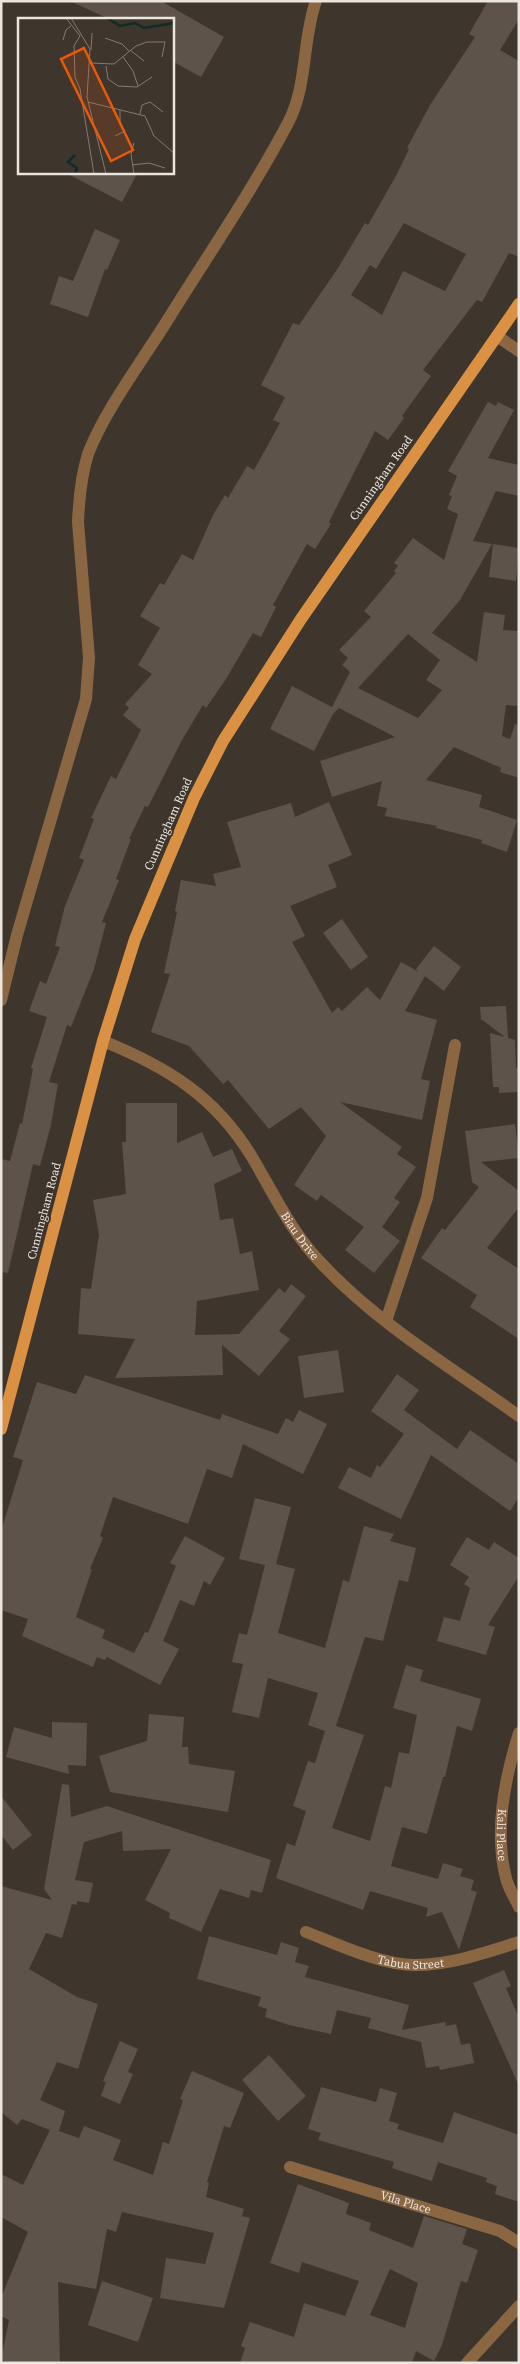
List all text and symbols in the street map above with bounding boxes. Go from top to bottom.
inset map [18,18,174,174]
street label: Cunningham Road [346,432,416,524]
street label: Cunningham Road [140,775,196,873]
street label: Cunningham Road [23,1160,65,1261]
street label: Biau Drive [277,1209,323,1264]
street label: Kali Place [493,1808,511,1862]
street label: Tabua Street [376,1951,445,1973]
street label: Vila Place [378,2187,433,2218]

